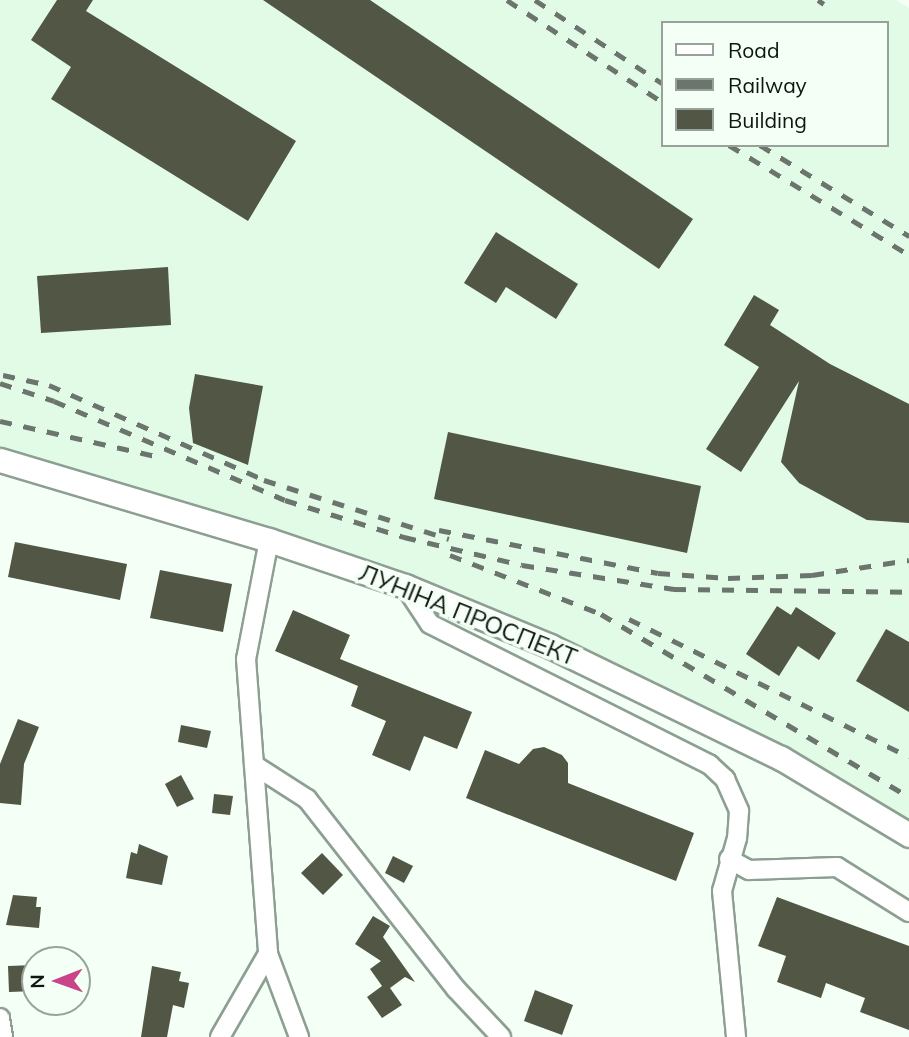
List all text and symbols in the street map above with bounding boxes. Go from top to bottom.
legend [660,21,888,147]
text: Road [728,37,779,63]
text: Railway [728,72,807,98]
text: Building [728,107,807,133]
street label: ЛУНІНА ПРОСПЕКТ [355,558,581,672]
north arrow [21,946,91,1016]
text: N [25,974,49,989]

